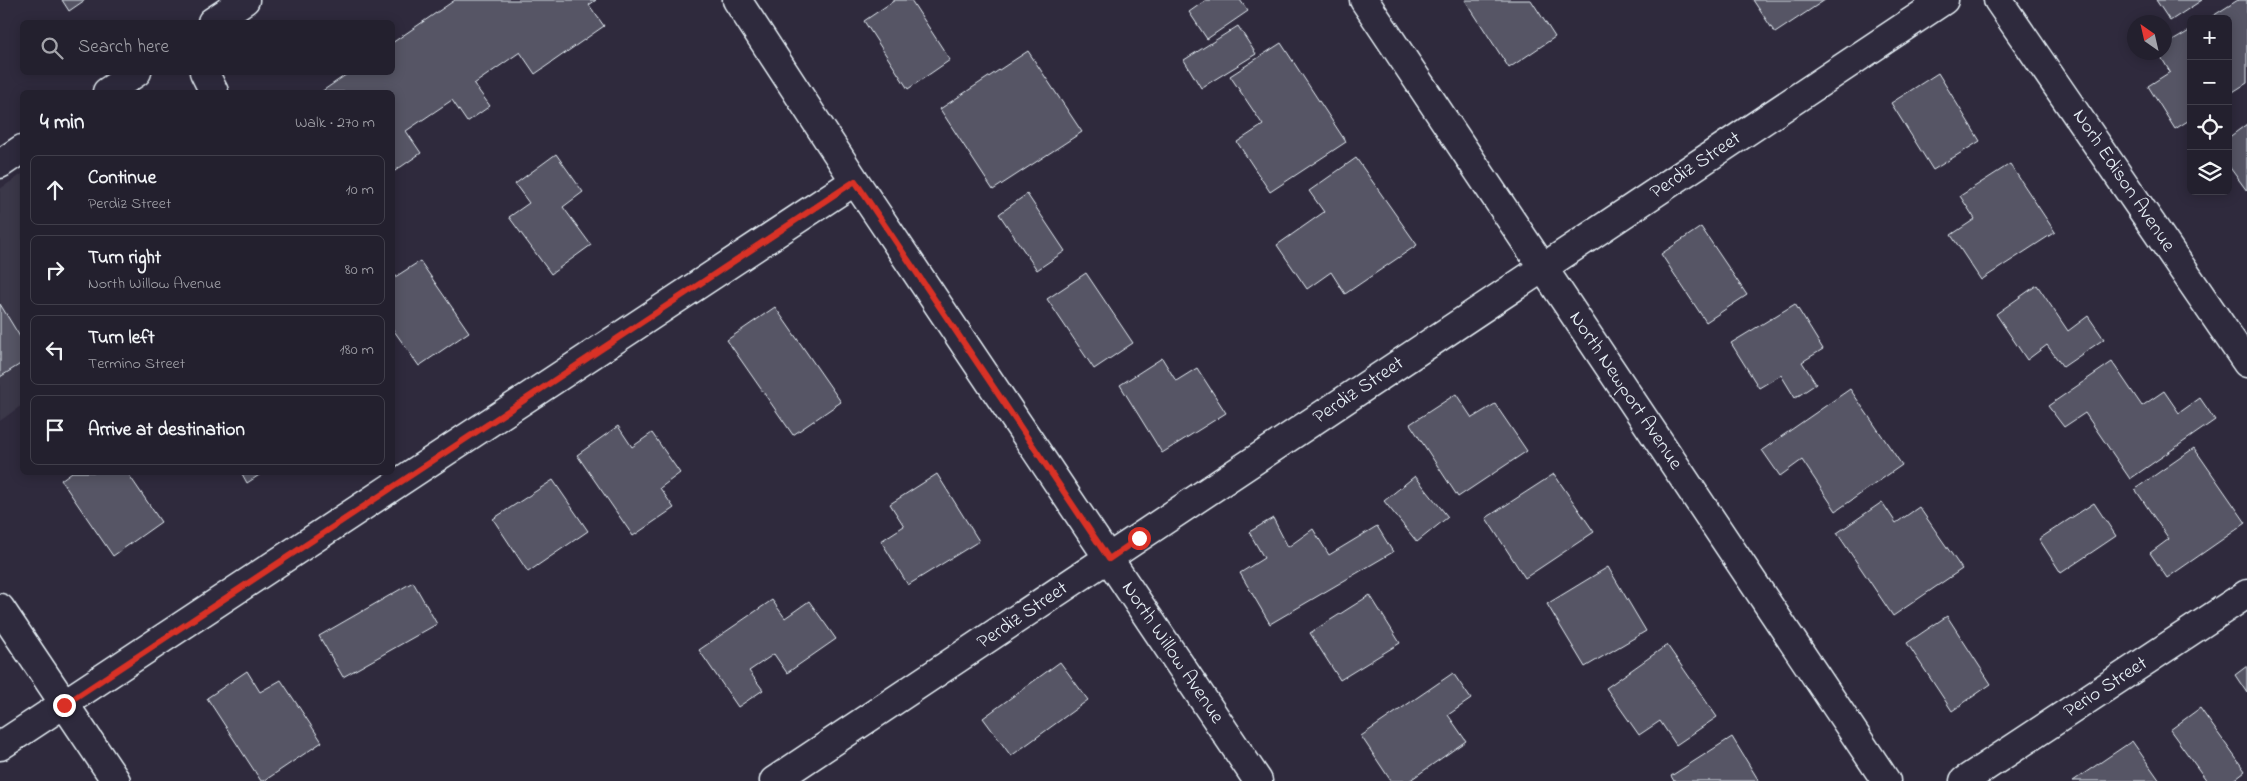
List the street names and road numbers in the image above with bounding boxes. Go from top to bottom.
street label: Norh Edison Avenue [2064,104,2182,258]
street label: Perdiz Street [1645,125,1748,207]
street label: North Newport Avenue [1561,306,1689,476]
street label: Perdiz Street [1308,350,1411,432]
street label: Perdiz Street [972,575,1075,657]
street label: North Willow Avenue [1113,576,1231,730]
street label: Perio Street [2058,650,2154,726]

